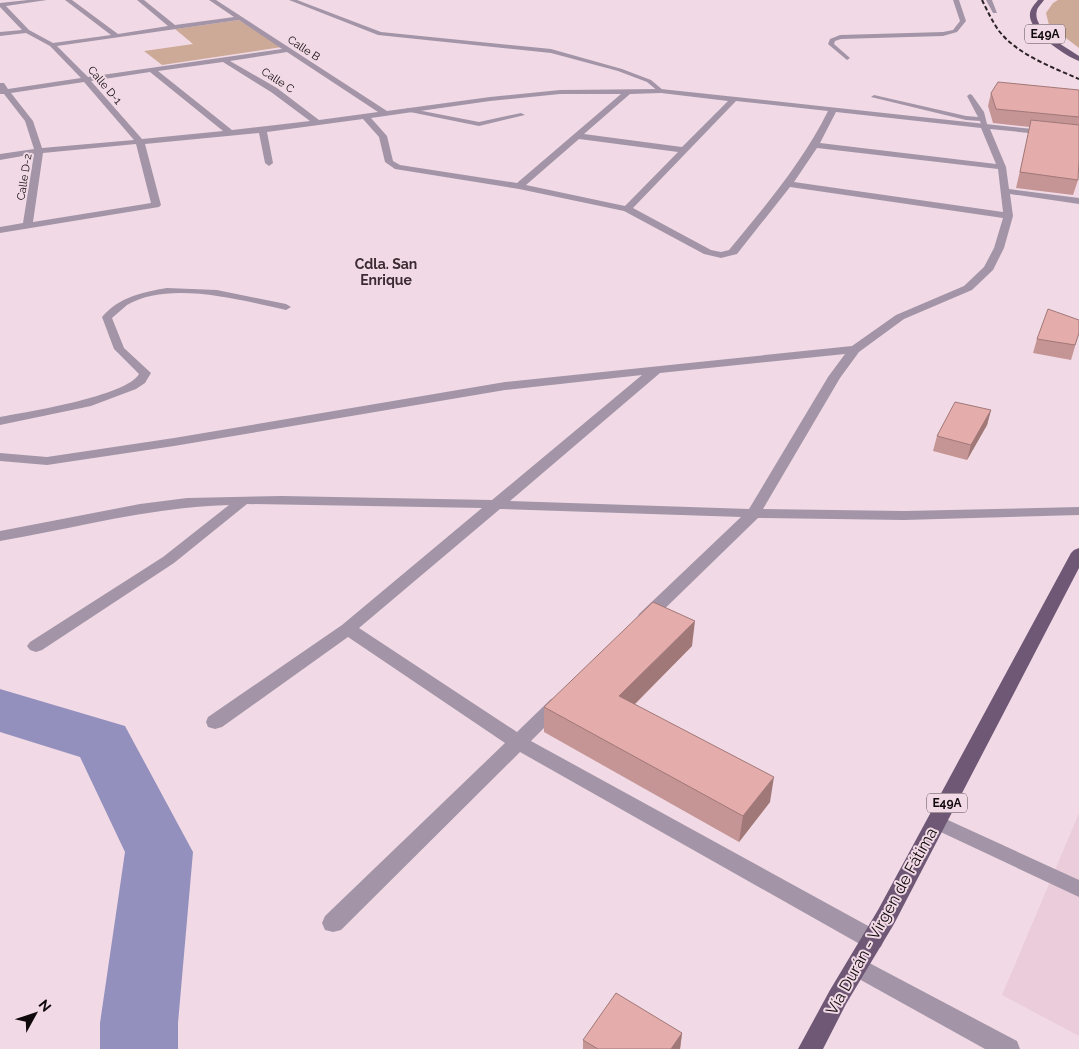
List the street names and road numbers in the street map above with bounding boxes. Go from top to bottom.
road number: E49A [1025,24,1065,44]
street label: Calle B [285,33,322,64]
street label: Calle D-1 [85,64,125,107]
street label: Calle C [259,65,297,96]
street label: Calle D-2 [14,153,35,201]
road number: E49A [927,794,967,812]
street label: Vía Durán - Vírgen de Fátima [822,824,941,1018]

